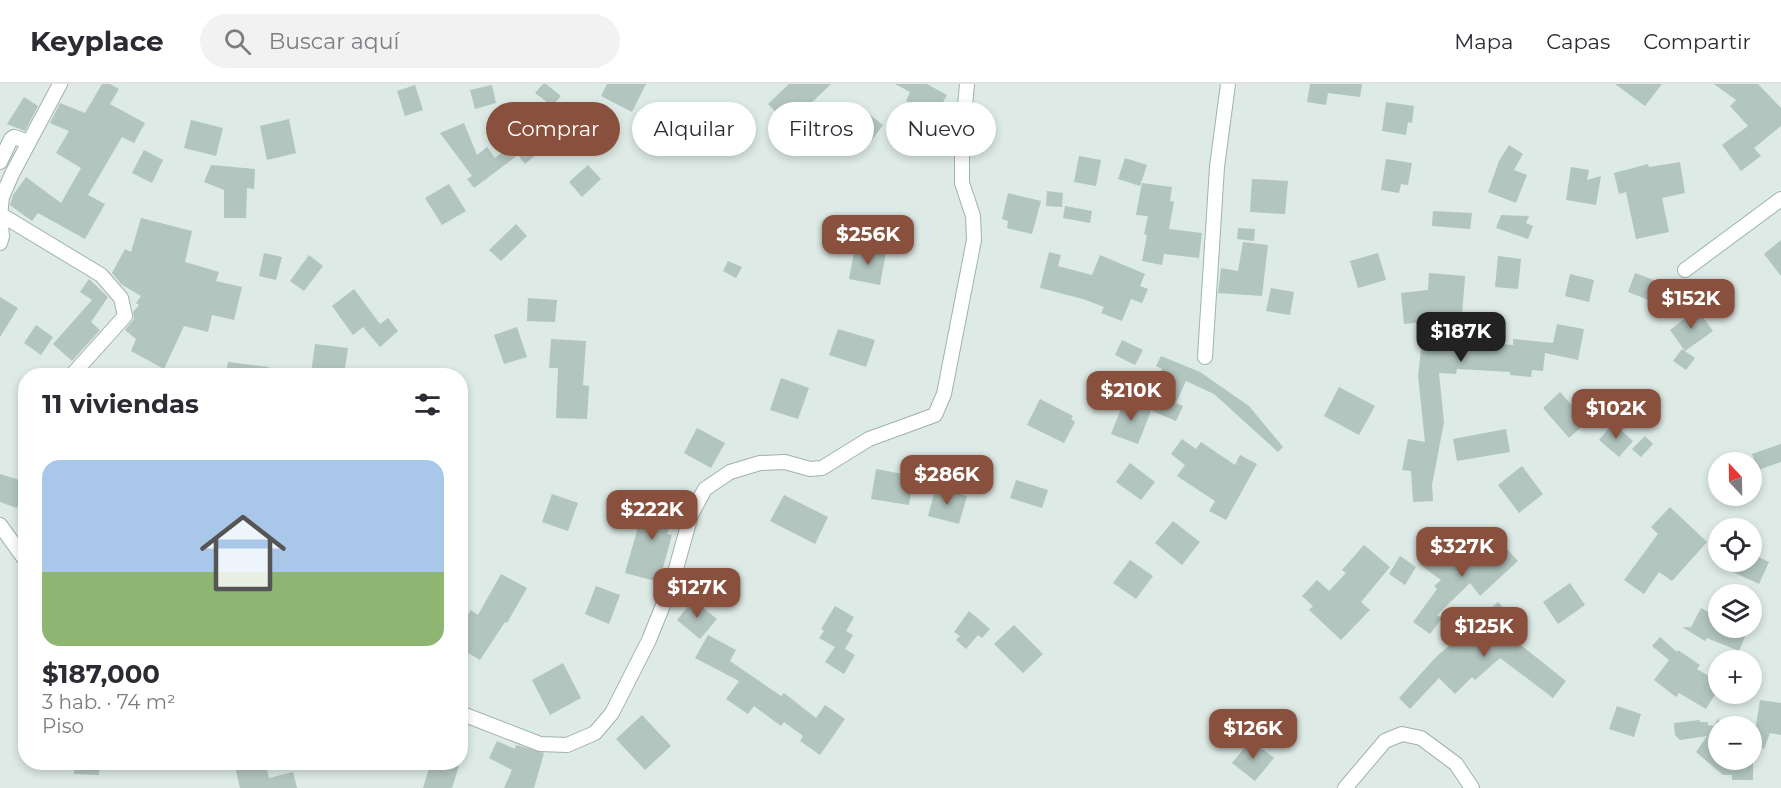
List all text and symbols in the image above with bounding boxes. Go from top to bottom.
search box [200,14,620,68]
text: Keyplace [30,24,164,58]
icon: search [221,25,254,58]
text: Buscar aquí [269,28,399,55]
text: Mapa [1454,29,1513,54]
text: Capas [1546,29,1610,54]
text: Compartir [1643,29,1751,54]
chip: Comprar [486,102,620,156]
chip: Alquilar [632,102,756,156]
chip: Filtros [768,102,874,156]
chip: Nuevo [886,102,996,156]
pin: $256K [826,215,910,266]
text: $256K [836,222,900,246]
pin: $152K [1649,279,1733,330]
text: $152K [1662,286,1720,310]
pin: $187K [1419,312,1503,363]
text: $187K [1431,319,1491,343]
pin: $210K [1089,371,1173,422]
text: $210K [1101,378,1161,402]
text: 11 viviendas [42,388,199,420]
icon: filters [411,388,444,421]
pin: $102K [1574,389,1658,440]
text: $102K [1586,396,1646,420]
north arrow [1708,452,1762,506]
map controls [1708,452,1762,770]
pin: $286K [905,455,989,506]
text: $286K [914,462,980,486]
pin: $222K [610,490,694,541]
text: $222K [621,497,683,521]
icon: home [189,499,297,607]
button: locate [1708,518,1762,572]
pin: $327K [1420,527,1504,578]
text: $327K [1430,534,1494,558]
pin: $127K [655,568,739,619]
text: $127K [667,575,727,599]
button: layers [1708,584,1762,638]
pin: $125K [1442,607,1526,658]
text: $125K [1455,614,1513,638]
button: + [1708,650,1762,704]
text: $187,000 [42,658,160,690]
text: 3 hab. · 74 m² [42,690,176,714]
pin: $126K [1211,709,1295,760]
text: Piso [42,714,84,738]
text: $126K [1223,716,1283,740]
button: − [1708,716,1762,770]

